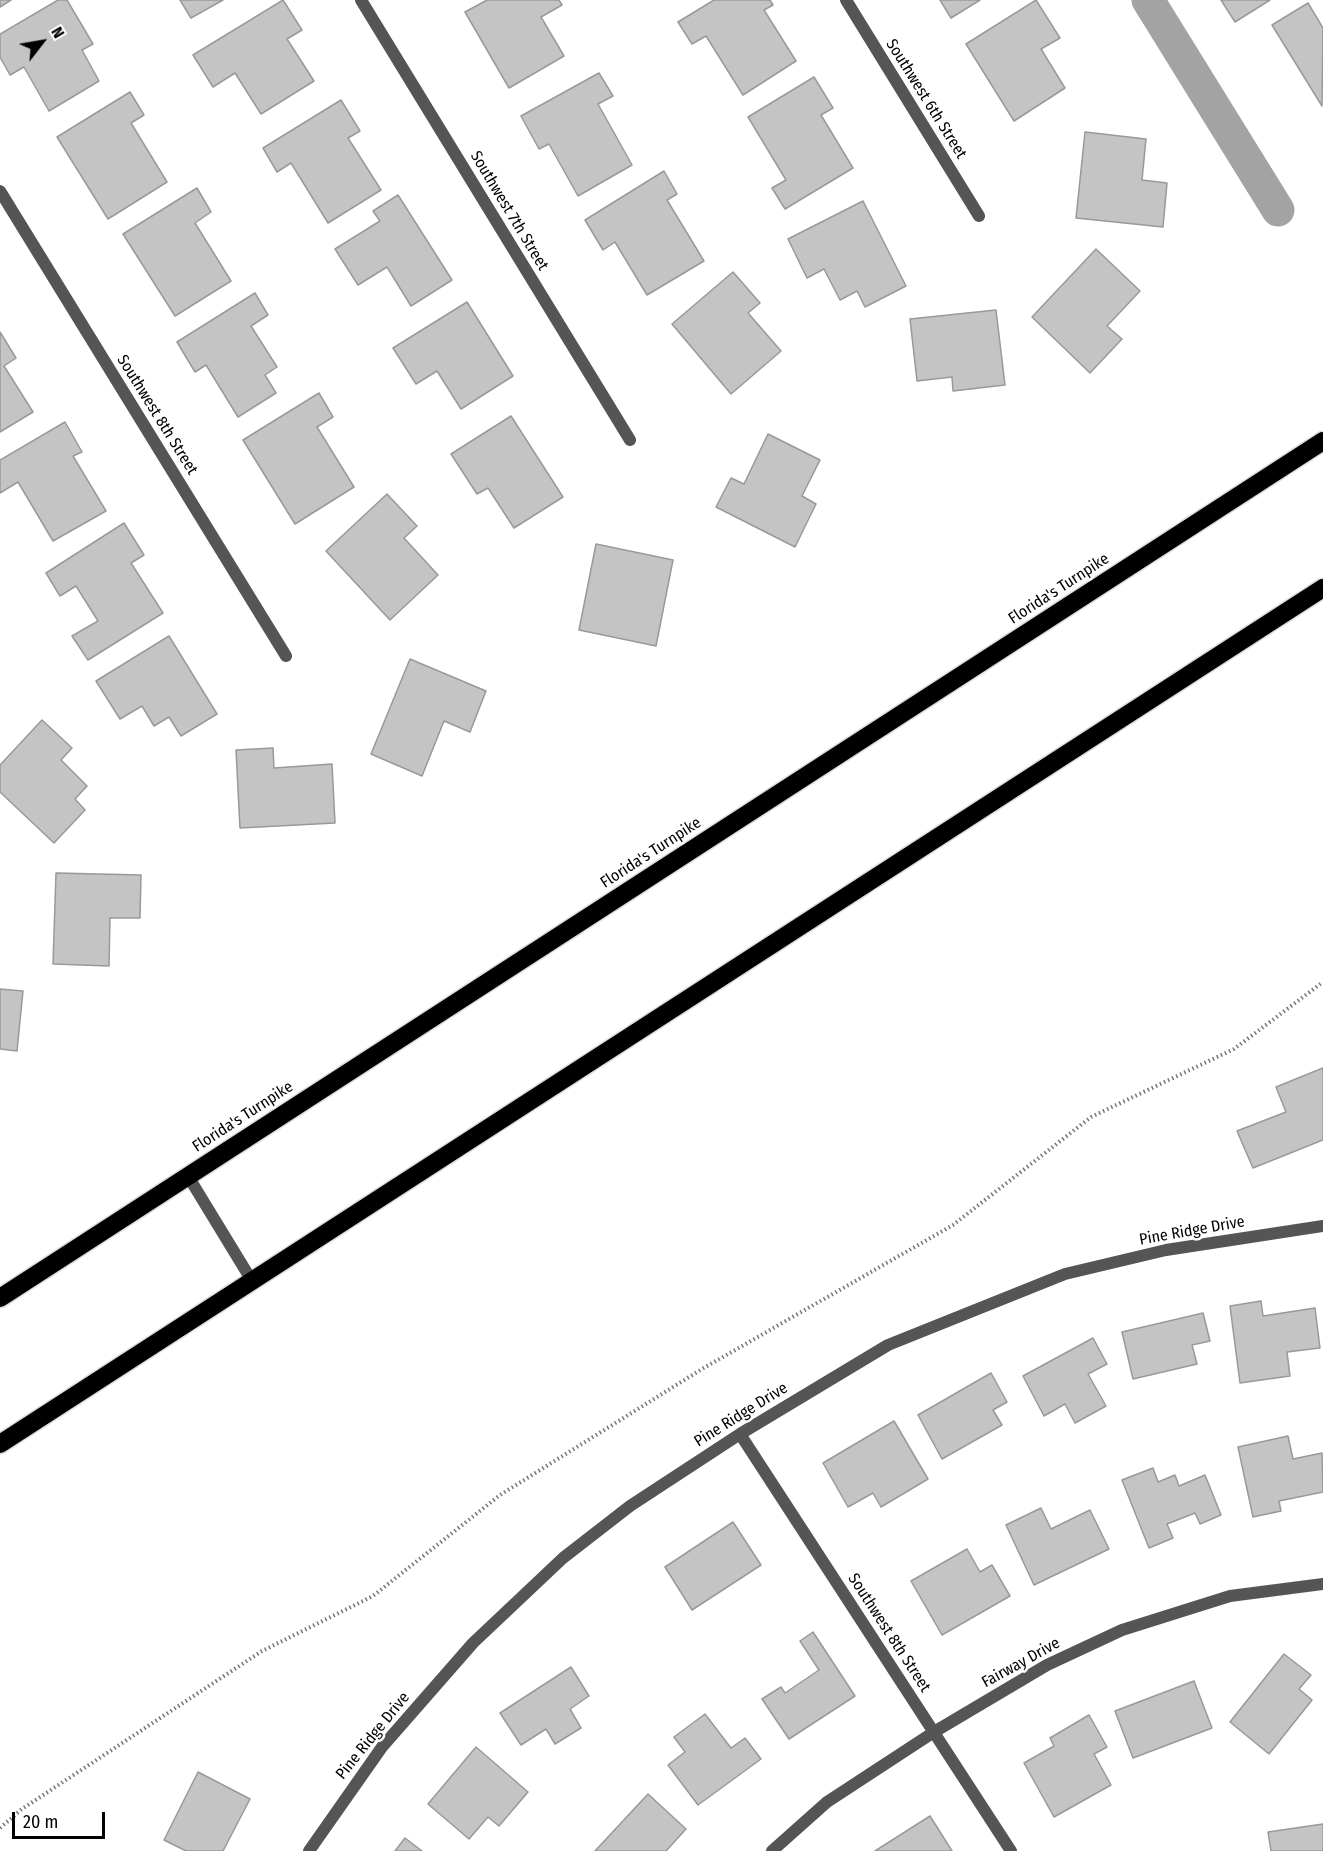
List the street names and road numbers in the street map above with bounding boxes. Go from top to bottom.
street label: Southwest 6th Street [881,36,971,162]
street label: Southwest 7th Street [466,148,552,274]
street label: Southwest 8th Street [112,352,202,478]
street label: Florida's Turnpike [1005,549,1113,629]
street label: Florida's Turnpike [597,813,705,893]
street label: Florida's Turnpike [189,1077,297,1157]
street label: Pine Ridge Drive [1138,1212,1246,1250]
street label: Pine Ridge Drive [691,1379,791,1451]
street label: Southwest 8th Street [844,1570,934,1696]
street label: Fairway Drive [979,1634,1063,1692]
street label: Pine Ridge Drive [332,1689,414,1783]

